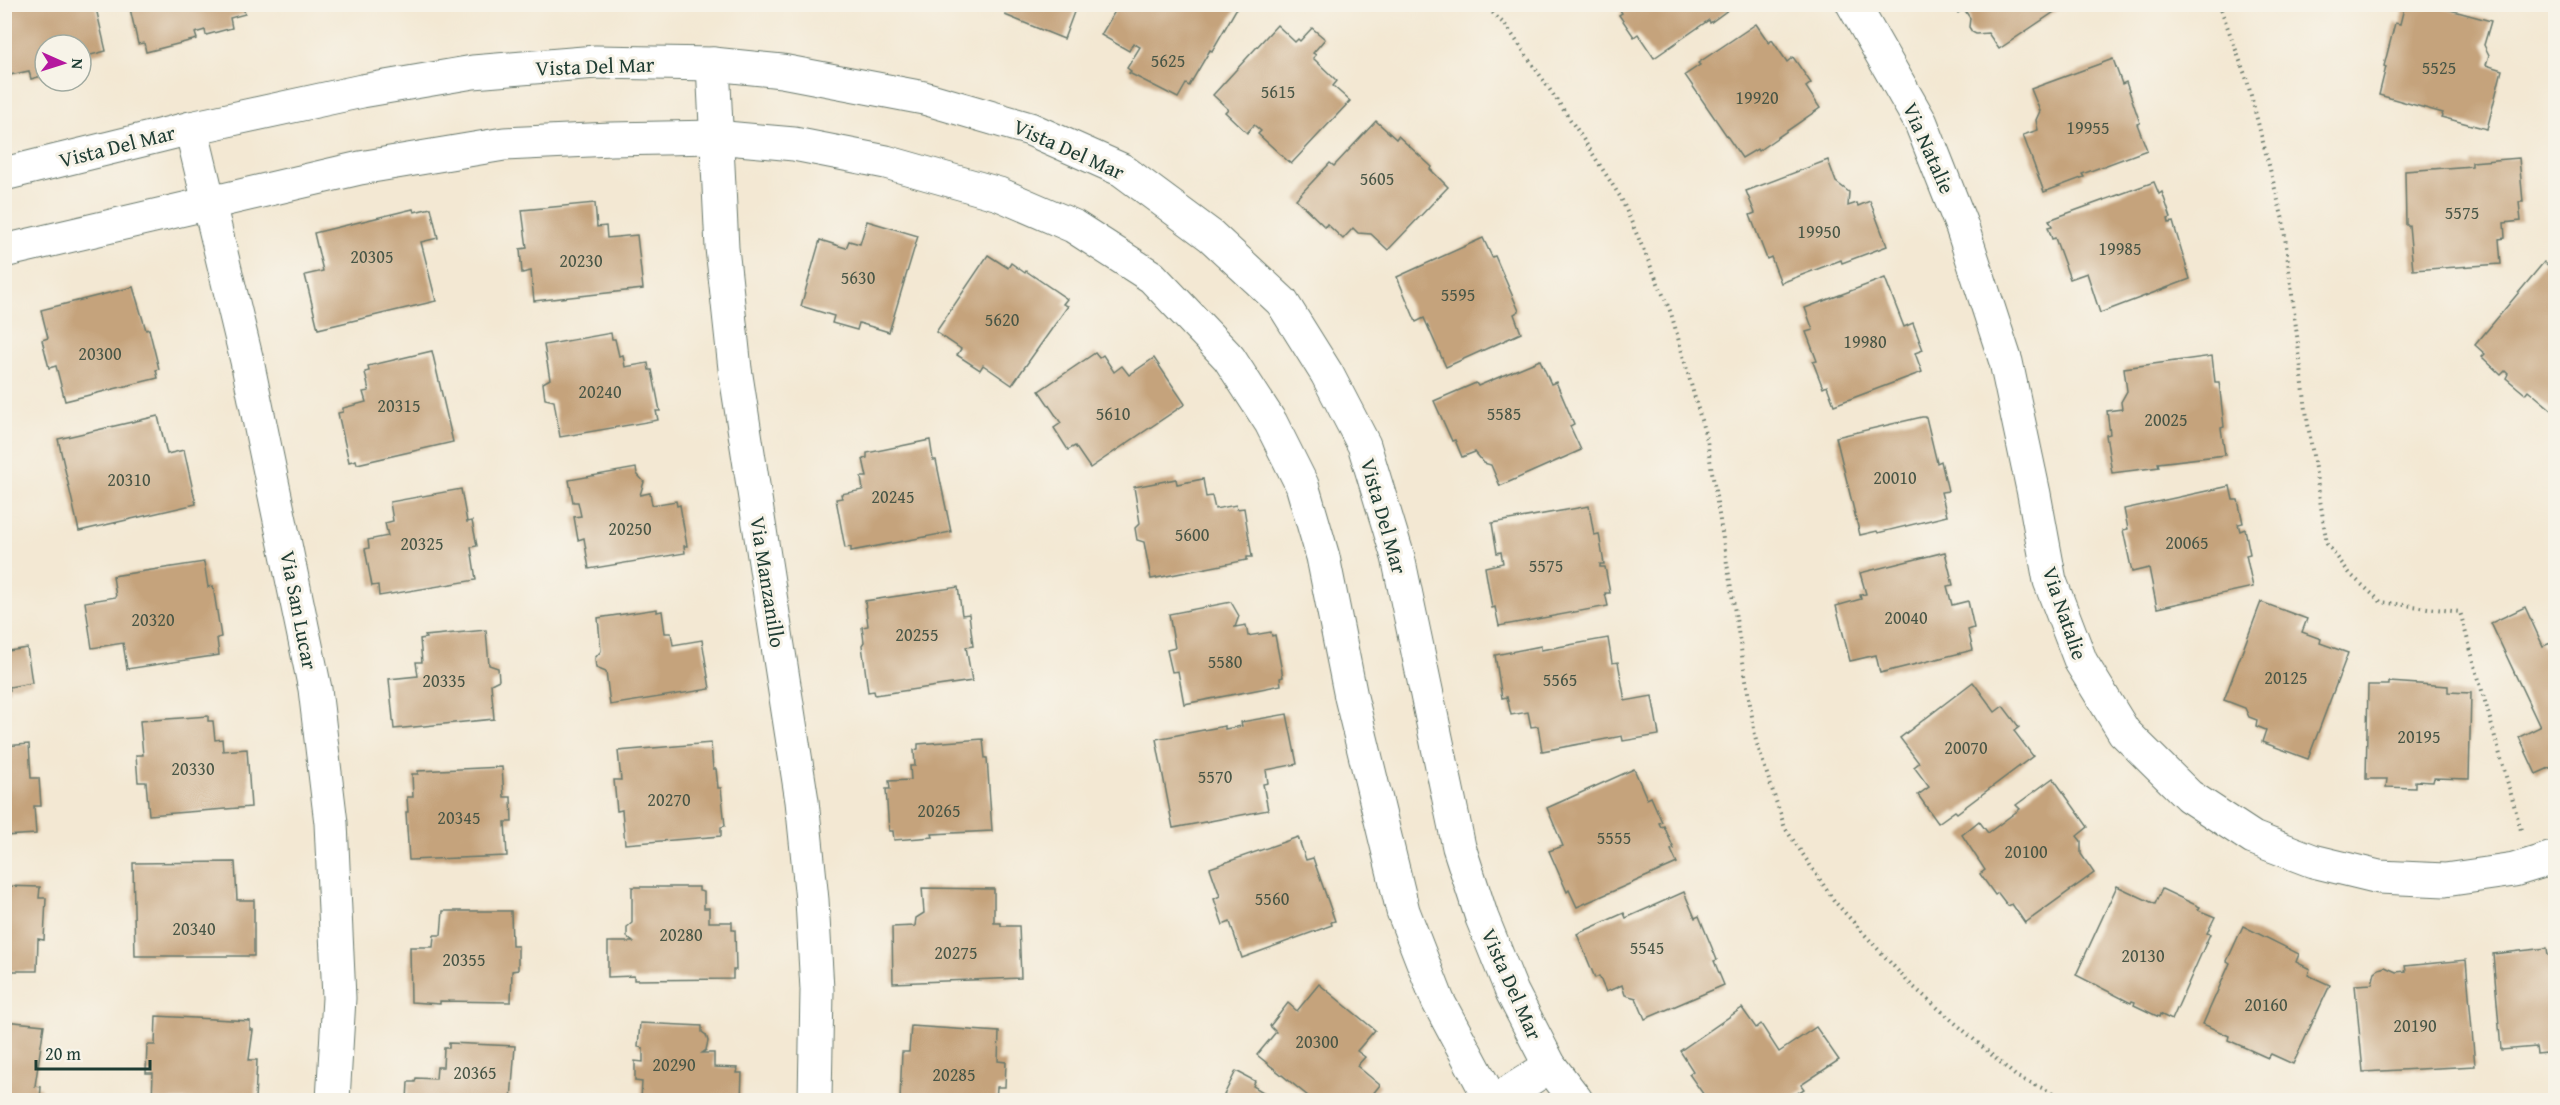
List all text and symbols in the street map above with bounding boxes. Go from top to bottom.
north arrow [33,33,93,93]
house number: 5625 [1151,47,1185,74]
street label: Vista Del Mar [535,48,655,84]
house number: 5525 [2422,54,2456,81]
text: N [66,58,90,70]
house number: 5615 [1261,78,1295,105]
house number: 19920 [1735,84,1779,111]
street label: Via Natalie [1895,97,1963,199]
street label: Vista Del Mar [1008,111,1130,187]
house number: 19955 [2066,114,2110,141]
street label: Vista Del Mar [56,116,179,175]
house number: 5605 [1360,165,1394,192]
house number: 5575 [2445,199,2479,226]
house number: 19950 [1797,218,1841,245]
house number: 19985 [2098,235,2142,262]
house number: 20305 [350,243,394,270]
house number: 20230 [559,247,603,274]
house number: 5630 [841,264,876,291]
house number: 5595 [1441,281,1475,308]
house number: 5620 [985,306,1020,333]
house number: 19980 [1843,328,1887,355]
house number: 20300 [78,340,122,367]
house number: 20240 [578,378,622,405]
house number: 20315 [377,392,421,419]
house number: 5610 [1096,400,1131,427]
house number: 5585 [1487,400,1521,427]
house number: 20025 [2144,406,2188,433]
street label: Vista Del Mar [1353,455,1415,578]
house number: 20010 [1873,464,1917,491]
house number: 20310 [107,466,151,493]
house number: 20245 [871,483,915,510]
street label: Via Manzanillo [742,514,794,650]
house number: 20250 [608,515,652,542]
house number: 5600 [1175,521,1210,548]
house number: 20065 [2165,529,2209,556]
house number: 20325 [400,530,444,557]
street label: Via San Lucar [272,548,326,672]
house number: 5575 [1529,552,1563,579]
street label: Via Natalie [2035,562,2095,664]
house number: 20040 [1884,604,1928,631]
house number: 20320 [131,606,175,633]
house number: 20255 [895,621,939,648]
house number: 5580 [1208,648,1243,675]
house number: 20125 [2264,664,2308,691]
house number: 5565 [1543,666,1577,693]
house number: 20335 [422,667,466,694]
house number: 20195 [2397,723,2441,750]
house number: 20070 [1944,734,1988,761]
house number: 20330 [171,755,215,782]
house number: 5570 [1198,763,1233,790]
house number: 20270 [647,786,691,813]
house number: 20265 [917,797,961,824]
house number: 20345 [437,804,481,831]
house number: 5555 [1597,824,1631,851]
house number: 20100 [2004,838,2048,865]
house number: 5560 [1255,885,1290,912]
house number: 20340 [172,915,216,942]
house number: 20280 [659,921,703,948]
street label: Vista Del Mar [1474,923,1550,1045]
house number: 5545 [1630,934,1664,961]
house number: 20275 [934,939,978,966]
house number: 20130 [2121,942,2165,969]
house number: 20355 [442,946,486,973]
house number: 20160 [2244,991,2288,1018]
house number: 20190 [2393,1012,2437,1039]
house number: 20300 [1295,1028,1339,1055]
scale bar [36,1033,150,1071]
text: 20 m [45,1040,81,1067]
house number: 20290 [652,1051,696,1078]
house number: 20365 [453,1059,497,1086]
house number: 20285 [932,1061,976,1088]

